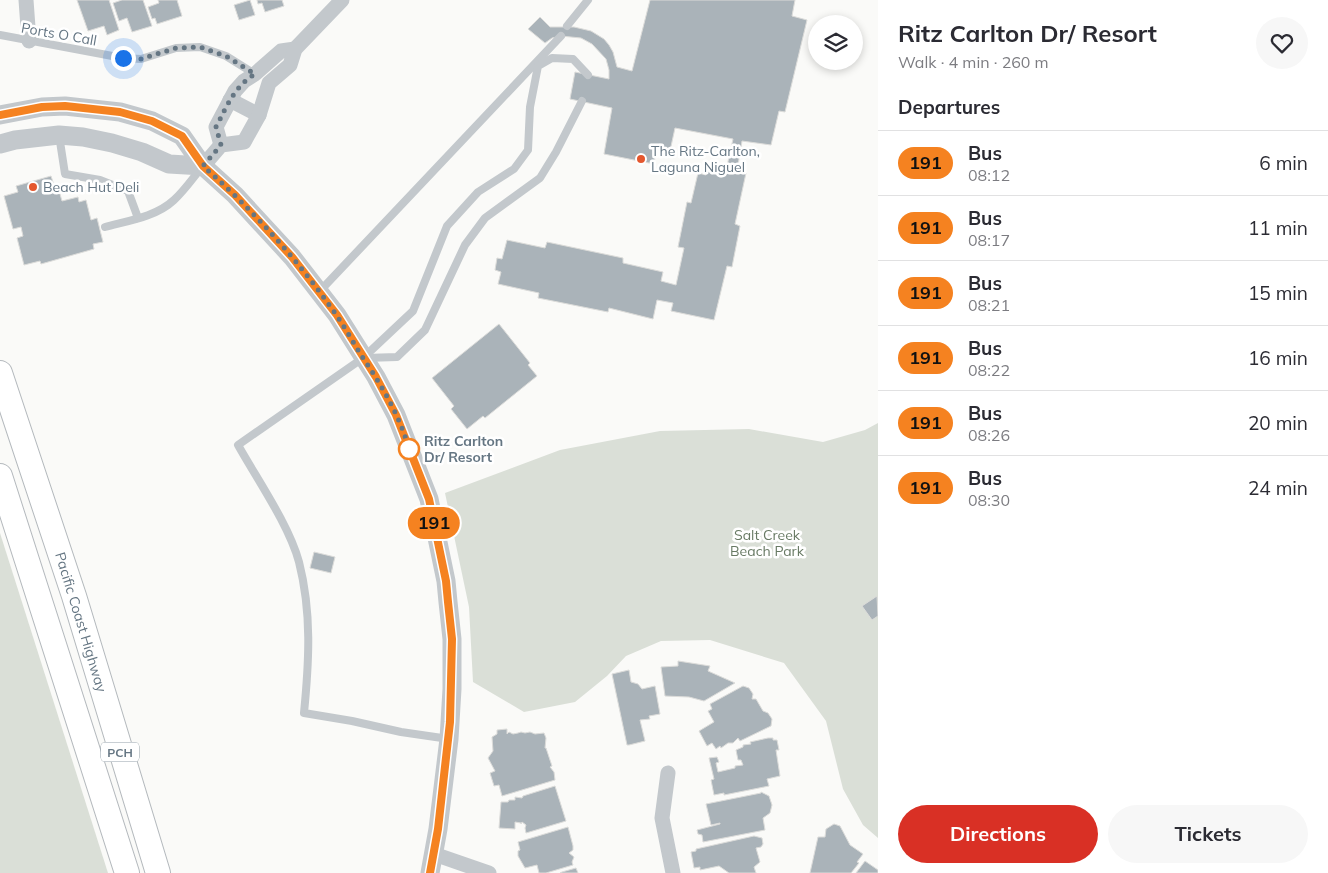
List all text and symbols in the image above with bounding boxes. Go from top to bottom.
map controls [808,15,863,70]
button: layers [808,15,863,70]
button: heart [1256,17,1308,69]
street label: Ports O Call [20,18,98,50]
text: Ritz Carlton Dr/ Resort [898,18,1157,48]
your location [111,46,136,71]
text: Walk · 4 min · 260 m [898,52,1049,72]
text: Departures [898,95,1000,119]
text: Bus [968,141,1002,165]
place label: The Ritz-Carlton, Laguna Niguel [651,142,760,176]
text: 191 [909,151,942,174]
text: 6 min [1259,151,1308,175]
marker: The Ritz-Carlton, Laguna Niguel [635,153,647,165]
text: 08:12 [968,165,1010,185]
place label: Beach Hut Deli [43,178,139,196]
marker: Beach Hut Deli [27,181,39,193]
text: Bus [968,206,1002,230]
text: 191 [909,216,942,239]
text: 11 min [1248,216,1308,240]
text: 08:17 [968,230,1010,250]
text: Bus [968,271,1002,295]
text: 191 [909,281,942,304]
text: 15 min [1248,281,1308,305]
text: 08:21 [968,295,1010,315]
text: Bus [968,336,1002,360]
text: 191 [909,346,942,369]
text: 16 min [1248,346,1308,370]
text: 08:22 [968,360,1010,380]
text: Bus [968,401,1002,425]
text: 191 [909,411,942,434]
text: 20 min [1248,411,1308,435]
text: 08:26 [968,425,1010,445]
place label: Ritz Carlton Dr/ Resort [424,432,503,466]
marker: Ritz Carlton Dr/ Resort [398,438,420,460]
text: Bus [968,466,1002,490]
text: 191 [909,476,942,499]
text: 24 min [1248,476,1308,500]
text: 08:30 [968,490,1010,510]
line badge: 191 [405,507,463,539]
text: 191 [418,511,450,534]
park label: Salt Creek Beach Park [730,526,805,560]
street label: Pacific Coast Highway [51,550,111,695]
road number: PCH [101,742,139,762]
button: Directions [898,805,1098,863]
button: Tickets [1108,805,1308,863]

